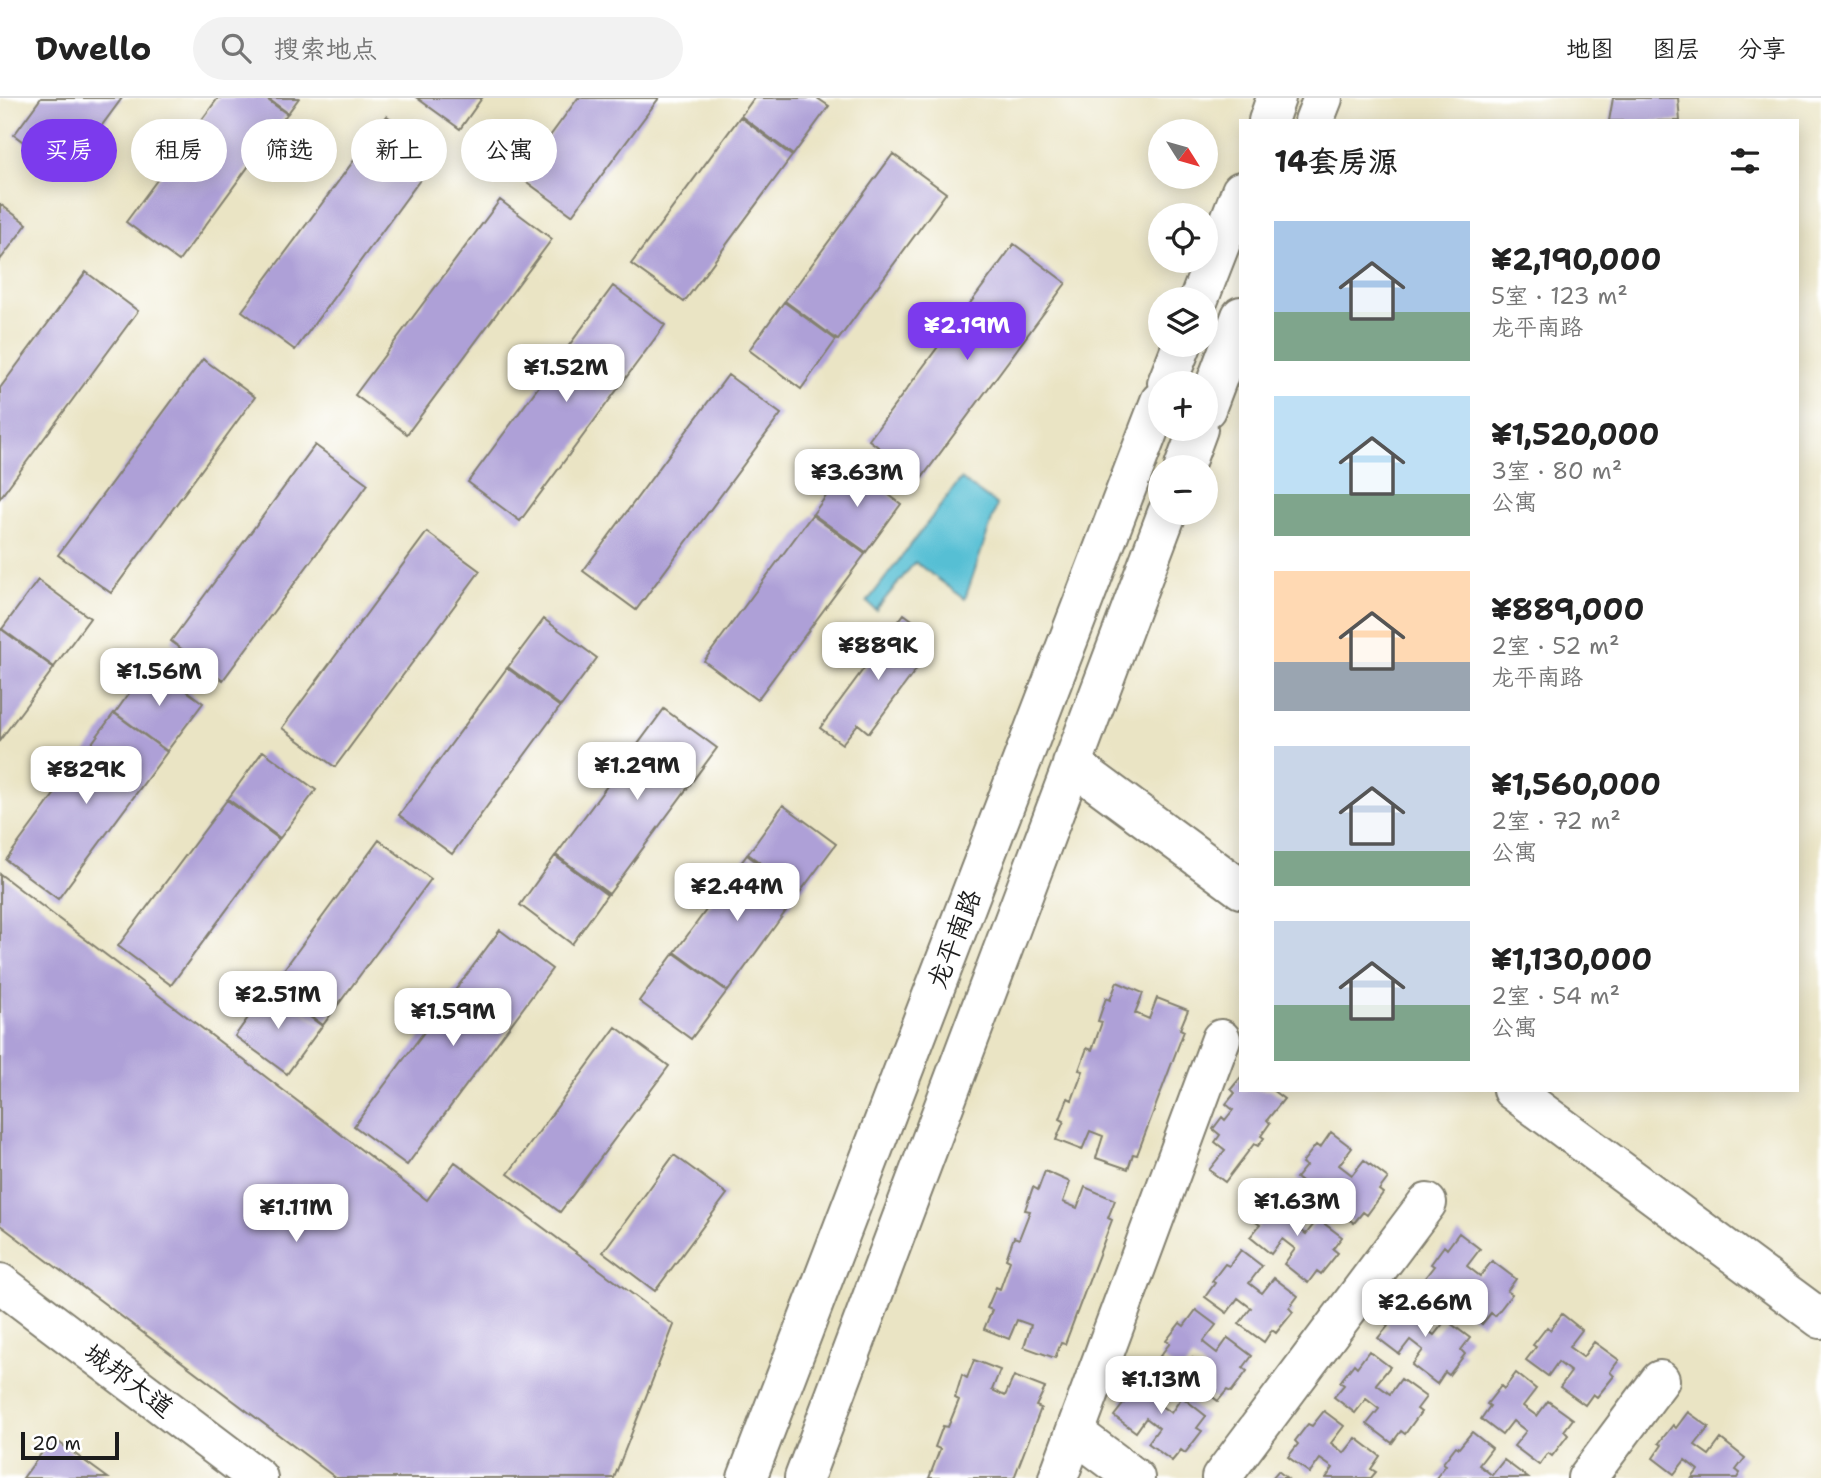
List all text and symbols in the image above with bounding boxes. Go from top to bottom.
search box [193,17,683,80]
text: Dwello [35,26,151,71]
icon: search [217,29,255,67]
text: 搜索地点 [273,31,377,66]
text: 地图 [1566,33,1614,65]
text: 图层 [1652,33,1700,65]
text: 分享 [1738,33,1786,65]
chip: 买房 [21,119,117,182]
chip: 租房 [131,119,227,182]
chip: 筛选 [241,119,337,182]
chip: 新上 [351,119,447,182]
chip: 公寓 [461,119,557,182]
north arrow [1148,119,1218,189]
map controls [1148,119,1218,525]
text: 14套房源 [1274,141,1398,182]
icon: filters [1726,142,1764,180]
button: locate [1148,203,1218,273]
text: ¥2,190,000 [1491,239,1662,280]
icon: home [1330,249,1414,333]
text: 5室 · 123 m² [1491,281,1628,311]
button: layers [1148,287,1218,357]
pin: ¥2.19M [910,302,1024,362]
text: ¥2.19M [924,310,1010,340]
text: 龙平南路 [1491,312,1583,342]
pin: ¥1.52M [509,344,623,404]
text: ¥1.52M [524,352,608,382]
button: + [1148,371,1218,441]
text: ¥1,520,000 [1491,414,1660,455]
icon: home [1330,424,1414,508]
pin: ¥3.63M [800,450,914,509]
button: − [1148,455,1218,525]
text: 3室 · 80 m² [1491,456,1622,486]
text: ¥3.63M [811,457,903,487]
text: 公寓 [1491,487,1537,517]
text: ¥889,000 [1491,589,1645,630]
icon: home [1330,599,1414,683]
pin: ¥889K [829,622,927,682]
text: ¥889K [838,630,918,660]
text: 2室 · 52 m² [1491,631,1620,661]
pin: ¥1.56M [102,648,216,708]
text: ¥1.56M [116,656,202,686]
text: 龙平南路 [1491,662,1583,692]
pin: ¥1.29M [580,742,694,802]
pin: ¥829K [37,746,135,806]
text: ¥1.29M [594,750,680,780]
text: ¥829K [47,754,125,784]
text: ¥1,560,000 [1491,764,1661,805]
icon: home [1330,774,1414,858]
text: 2室 · 72 m² [1491,806,1621,836]
text: 公寓 [1491,837,1537,867]
pin: ¥2.44M [680,864,794,923]
text: ¥2.44M [691,871,783,901]
street label: 龙平南路 [919,884,989,994]
text: ¥1,130,000 [1491,939,1652,980]
icon: home [1330,949,1414,1033]
pin: ¥2.51M [221,972,335,1031]
text: ¥2.51M [235,979,321,1009]
text: 2室 · 54 m² [1491,981,1620,1011]
pin: ¥1.59M [396,988,510,1048]
text: ¥1.59M [410,996,496,1026]
text: 公寓 [1491,1012,1537,1042]
pin: ¥1.63M [1240,1178,1354,1238]
pin: ¥1.11M [239,1184,353,1244]
text: ¥1.63M [1254,1186,1340,1216]
text: ¥1.11M [259,1192,333,1222]
pin: ¥2.66M [1368,1280,1482,1339]
text: ¥2.66M [1378,1287,1472,1317]
street label: 城邦大道 [77,1334,181,1425]
pin: ¥1.13M [1104,1356,1218,1416]
text: ¥1.13M [1121,1364,1201,1394]
scale bar [21,1429,119,1461]
text: 20 m [32,1431,81,1456]

